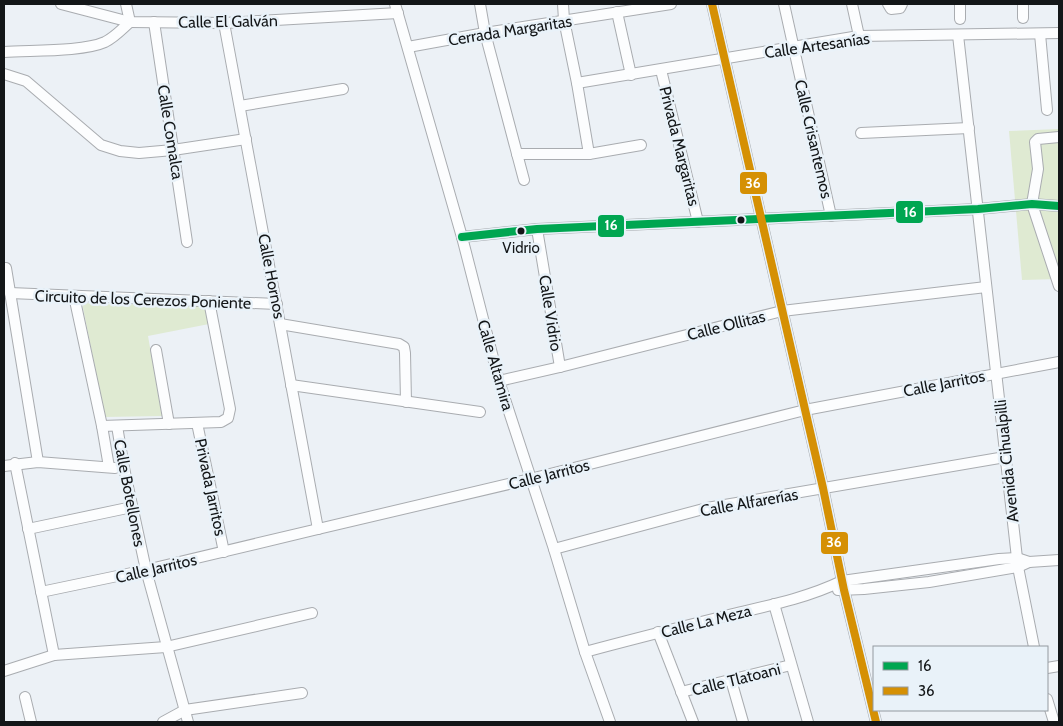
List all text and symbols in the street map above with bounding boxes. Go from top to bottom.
street label: Calle El Galván [178,11,278,32]
street label: Cerrada Margaritas [447,11,574,50]
street label: Calle Artesanías [763,29,871,62]
street label: Calle Crisantemos [791,78,836,201]
street label: Calle Comalca [154,83,187,181]
street label: Privada Margaritas [655,84,704,208]
line badge: 36 [739,171,768,195]
text: 36 [745,174,761,192]
line badge: 16 [895,200,924,224]
text: 16 [903,203,917,221]
line badge: 16 [597,214,625,238]
unlabelled marker [736,215,746,225]
text: 16 [604,216,618,234]
marker: Vidrio [516,226,526,236]
street label: Calle Hornos [254,232,289,321]
place label: Vidrio [502,239,540,257]
street label: Calle Vidrio [535,274,566,353]
street label: Circuito de los Cerezos Poniente [34,286,252,313]
street label: Calle Ollitas [685,307,767,344]
street label: Calle Altamira [474,318,518,413]
street label: Calle Jarritos [902,366,987,401]
street label: Avenida Cihualpilli [991,399,1022,523]
street label: Privada Jarritos [191,437,230,538]
street label: Calle Botellones [110,438,149,549]
street label: Calle Jarritos [507,455,592,494]
street label: Calle Alfarerías [699,484,800,520]
line badge: 36 [820,531,849,555]
text: 36 [826,533,842,551]
street label: Calle Jarritos [114,550,199,587]
street label: Calle La Meza [659,601,754,642]
legend [873,646,1048,711]
text: 16 [918,657,931,675]
street label: Calle Tlatoani [690,659,782,700]
text: 36 [918,682,935,700]

